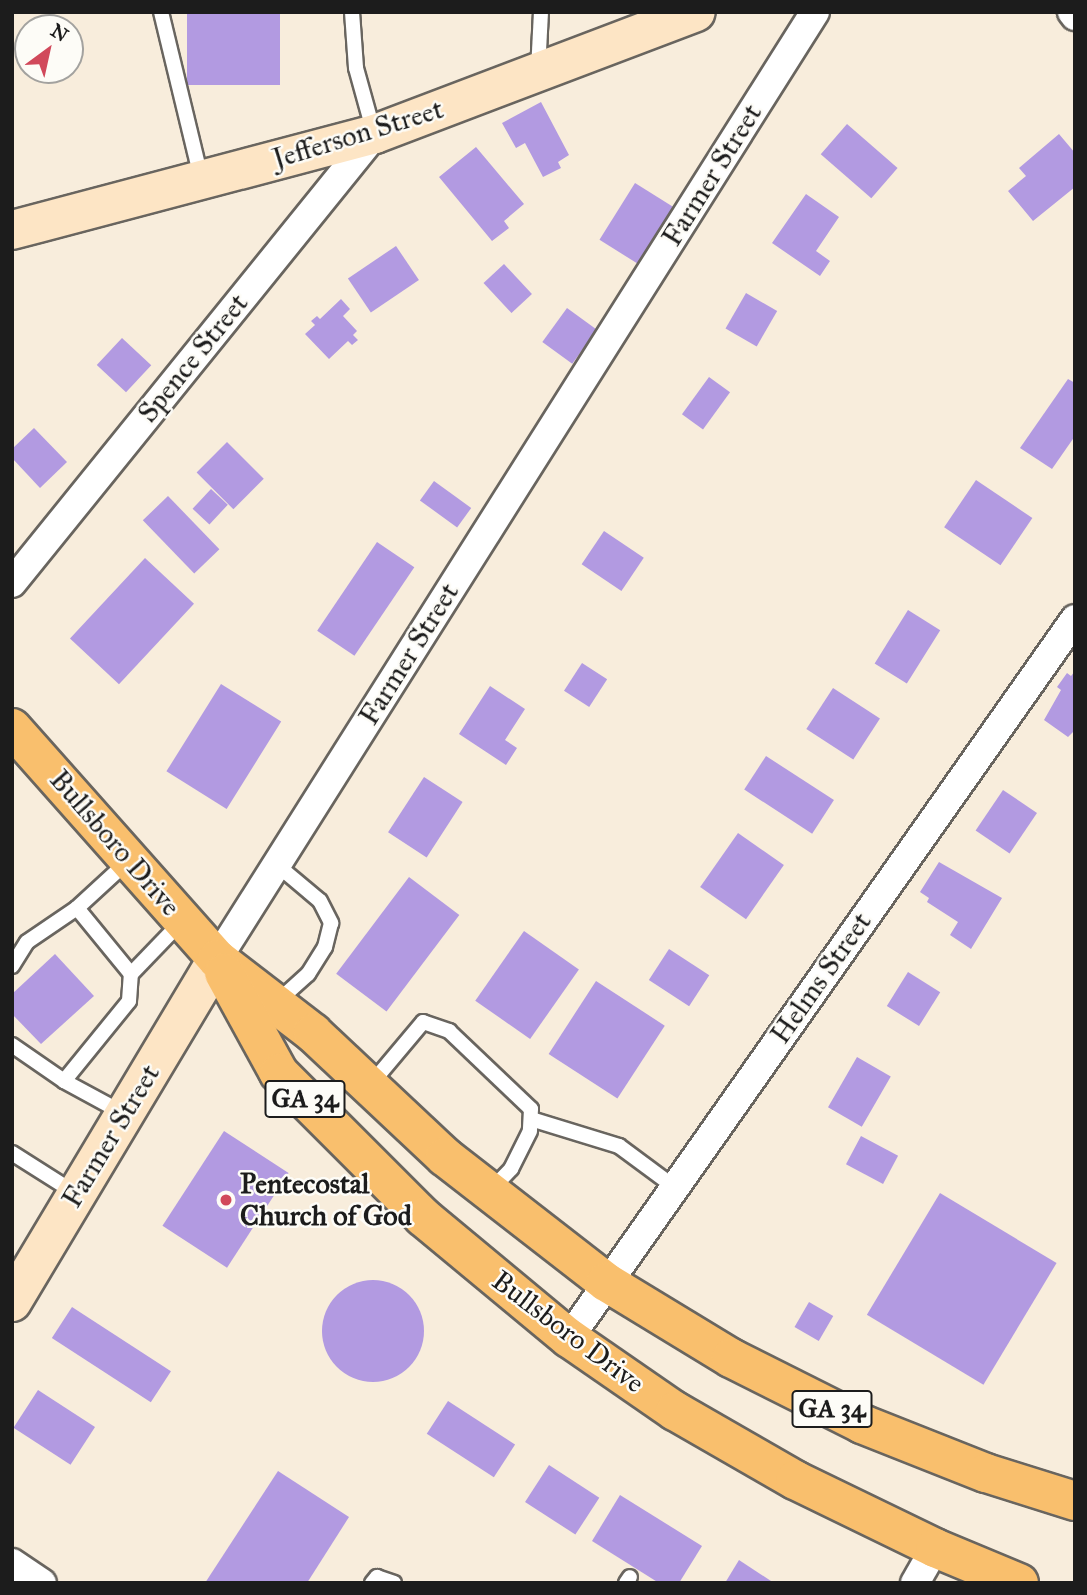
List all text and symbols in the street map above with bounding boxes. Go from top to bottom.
north arrow [14,14,84,84]
text: N [47,19,73,47]
street label: Jefferson Street [269,92,447,176]
street label: Farmer Street [655,98,769,252]
street label: Spence Street [131,287,255,429]
street label: Farmer Street [352,577,466,731]
street label: Bullsboro Drive [43,763,187,923]
street label: Helms Street [764,906,878,1050]
street label: Farmer Street [55,1058,167,1214]
road number: GA 34 [263,1076,347,1122]
place label: Pentecostal Church of God [240,1167,412,1233]
marker: Pentecostal Church of God [218,1192,234,1208]
street label: Bullsboro Drive [485,1264,651,1400]
road number: GA 34 [790,1386,874,1432]

